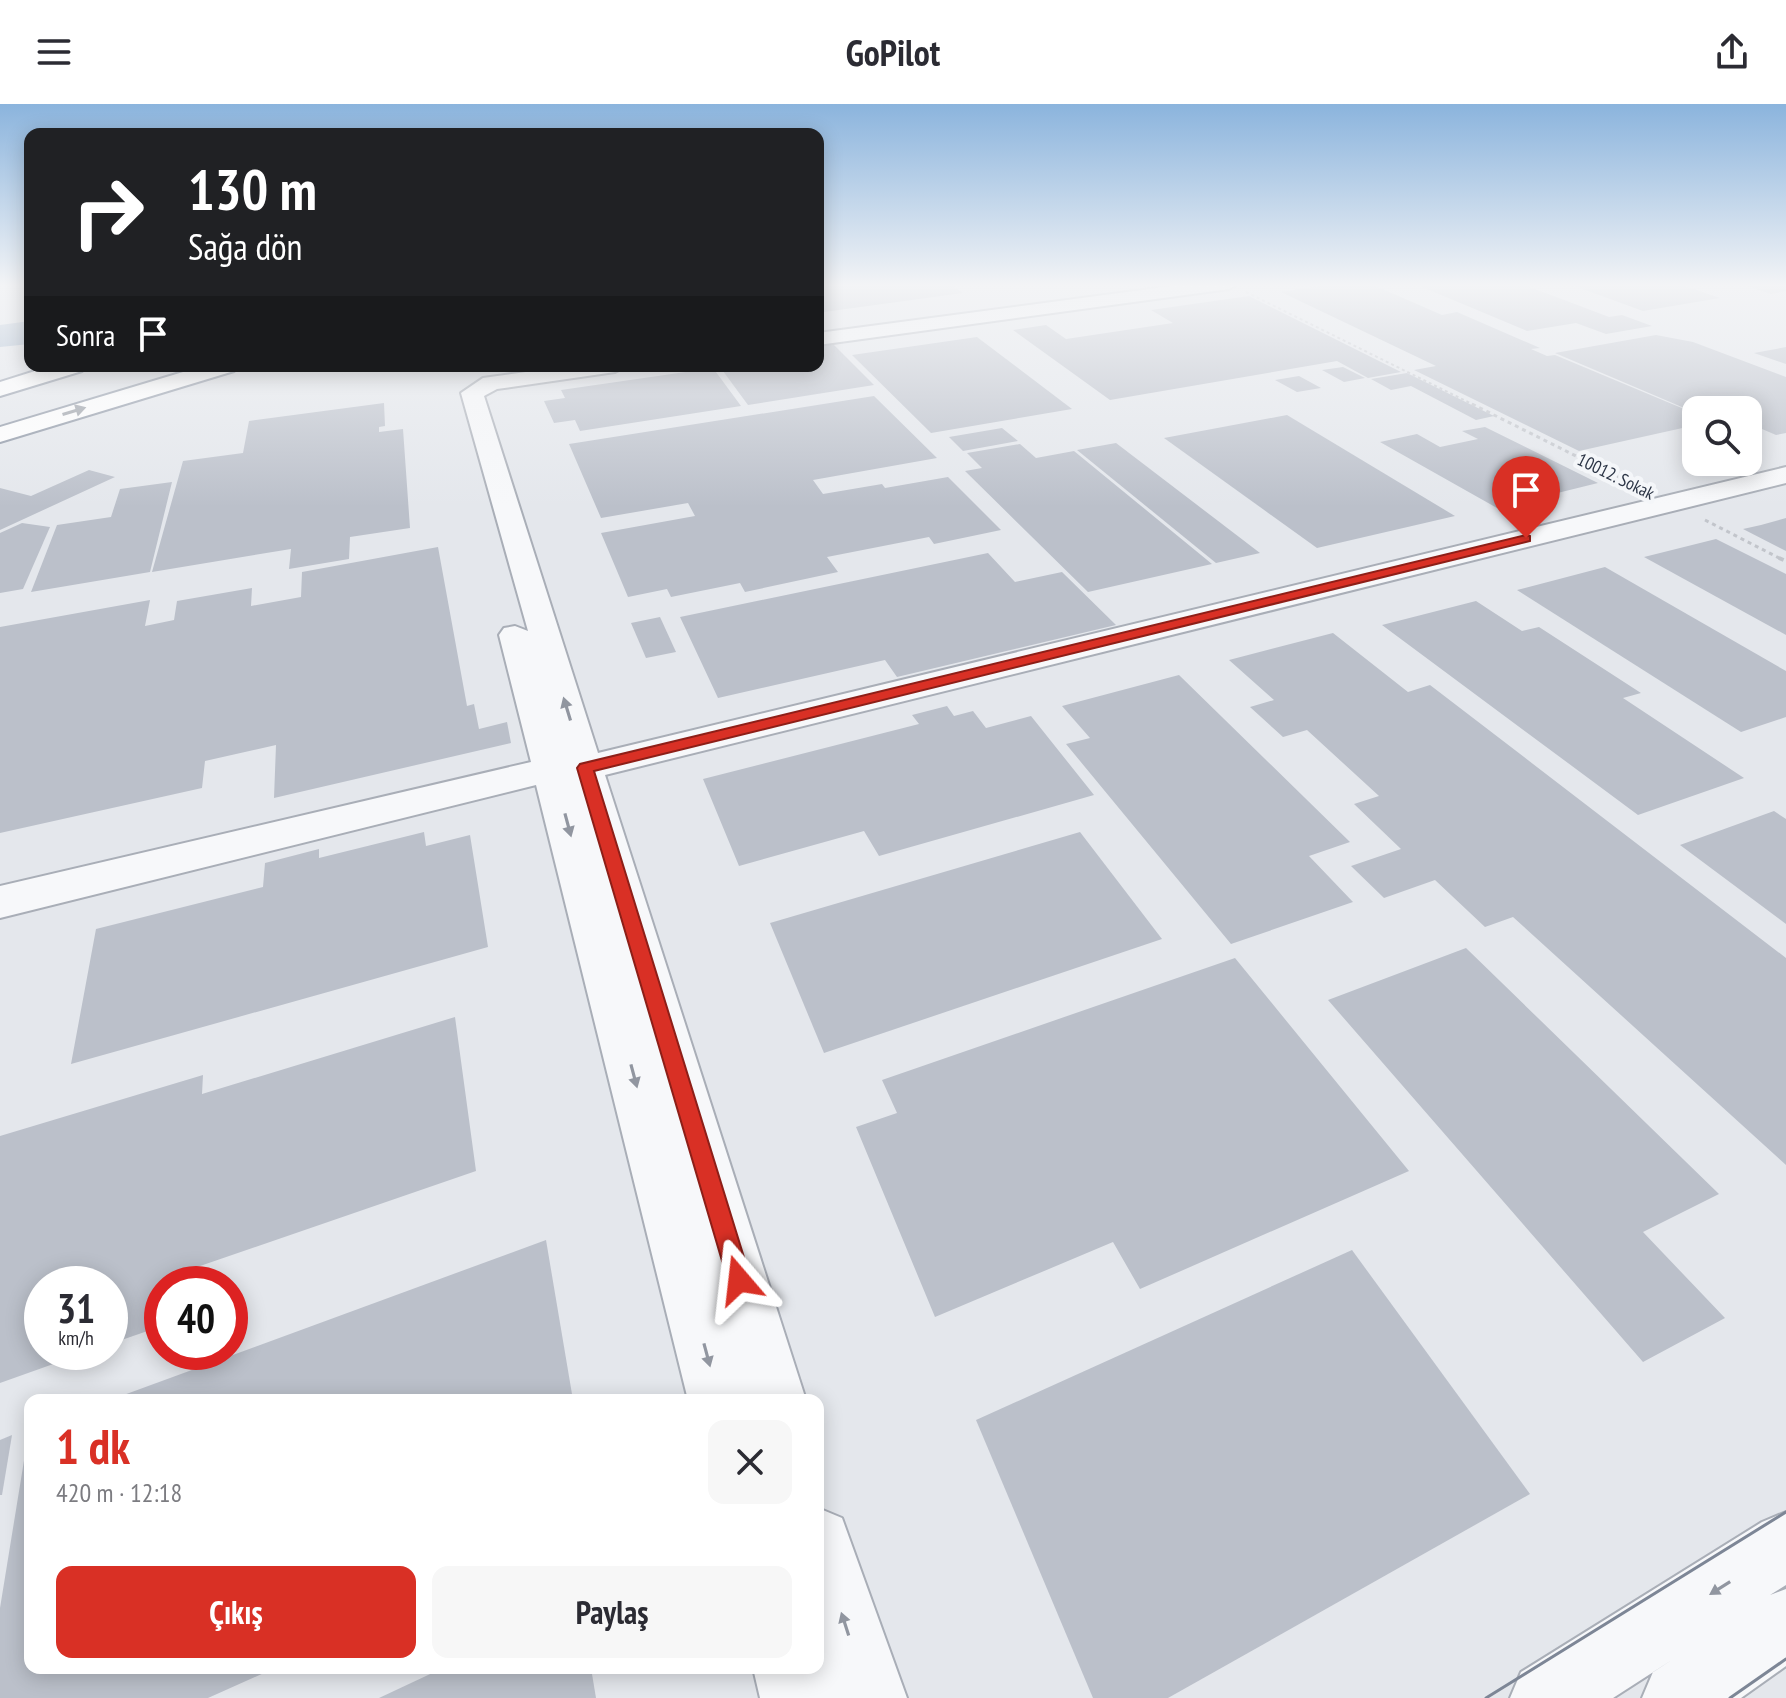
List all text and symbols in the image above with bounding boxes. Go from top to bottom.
text: GoPilot [846,29,940,76]
icon: menu [32,30,76,74]
icon: share [1710,30,1754,74]
text: 130 m [188,153,317,225]
icon: right [56,160,160,264]
text: Sağa dön [188,223,302,270]
icon: arrive [131,312,175,356]
text: Sonra [56,315,115,354]
map controls [1682,396,1762,476]
button: search [1682,396,1762,476]
one-way arrow [63,405,87,417]
street label: 10012. Sokak [1574,447,1658,505]
pin [1492,456,1560,538]
icon: arrive [1504,468,1548,512]
one-way arrow [560,696,573,720]
one-way arrow [562,812,574,837]
one-way arrow [628,1064,640,1089]
position arrow [697,1238,781,1322]
speed limit sign: 40 [144,1266,248,1370]
text: 31 [57,1282,95,1334]
text: km/h [58,1325,94,1351]
one-way arrow [701,1342,713,1367]
text: 1 dk [56,1415,130,1477]
button: close [708,1420,792,1504]
text: 420 m · 12:18 [56,1476,182,1509]
button: Çıkış [56,1566,416,1658]
button: Paylaş [432,1566,792,1658]
one-way arrow [1709,1581,1731,1595]
one-way arrow [839,1612,851,1636]

